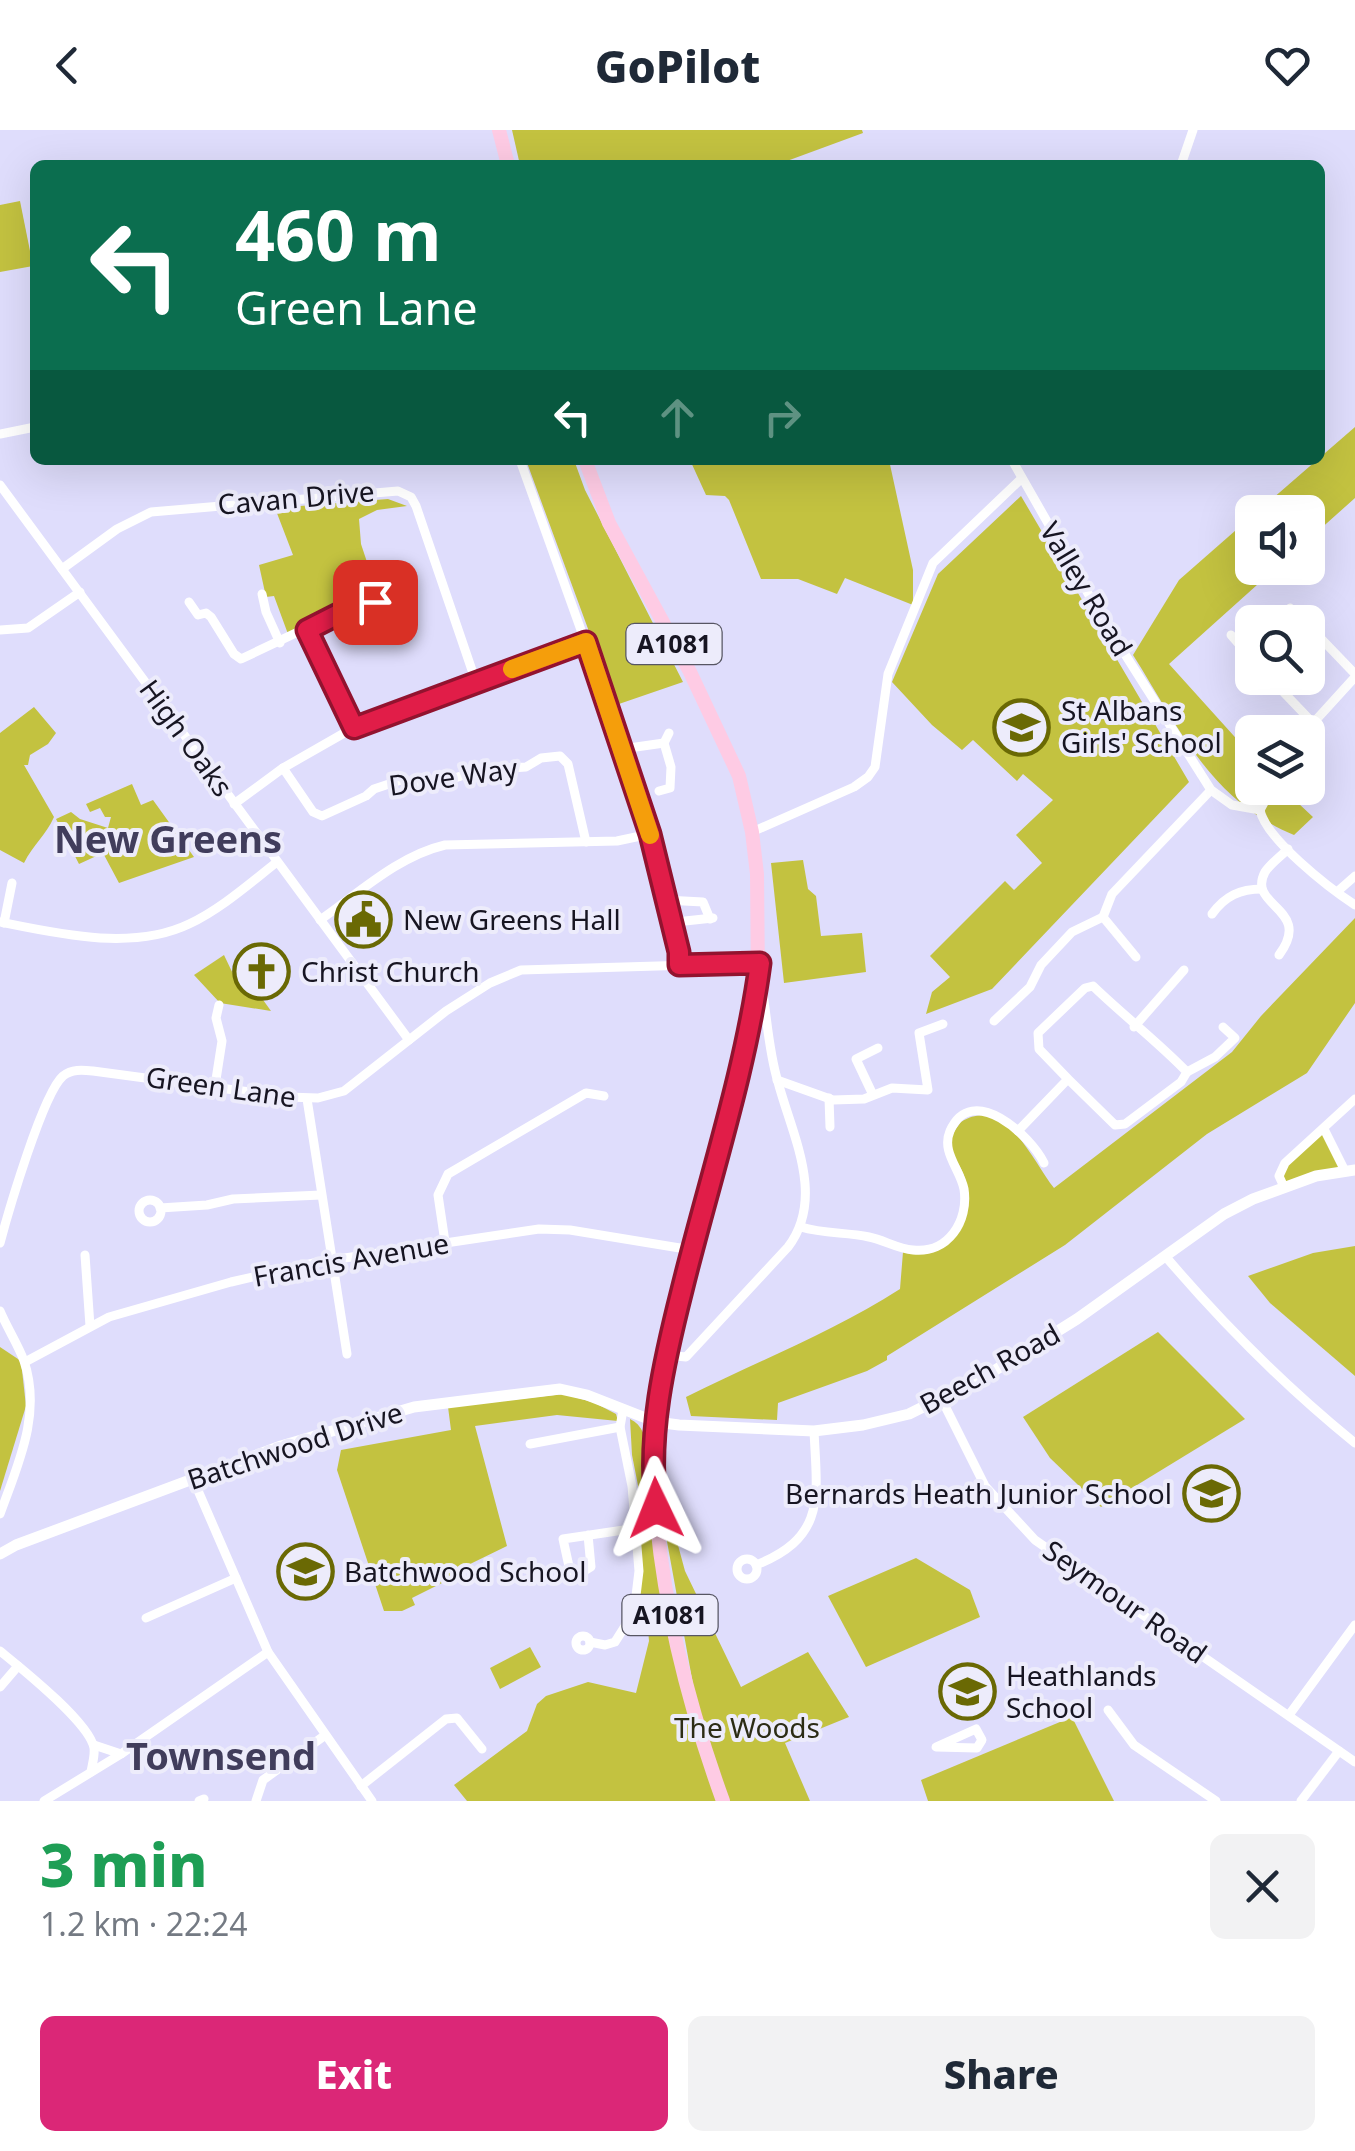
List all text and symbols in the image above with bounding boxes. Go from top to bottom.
text: GoPilot [595,35,760,96]
icon: back [40,38,95,93]
icon: heart [1260,38,1315,93]
text: 460 m [235,186,442,282]
icon: left [70,200,200,330]
text: Green Lane [235,277,478,338]
icon: left [545,390,600,445]
icon: ahead [650,390,705,445]
icon: right [755,390,810,445]
street label: Cavan Drive [216,471,376,523]
map controls [1235,495,1325,805]
button: sound [1235,495,1325,585]
street label: Valley Road [1032,514,1142,663]
pin [333,560,418,645]
icon: arrive [348,575,403,630]
button: search [1235,605,1325,695]
road number: A1081 [626,624,722,664]
street label: High Oaks [132,671,242,803]
place label: St Albans Girls' School [1061,691,1222,761]
school or university icon: St Albans Girls' School [992,697,1052,757]
button: layers [1235,715,1325,805]
street label: Dove Way [386,748,520,804]
district label: New Greens [54,812,282,864]
public building icon: New Greens Hall [334,890,394,950]
place label: New Greens Hall [403,900,621,938]
church icon: Christ Church [232,942,292,1002]
place label: Christ Church [301,952,480,990]
street label: Green Lane [144,1057,299,1115]
street label: Francis Avenue [250,1223,452,1295]
street label: Beech Road [912,1314,1067,1422]
street label: Batchwood Drive [182,1392,407,1498]
position arrow [604,1456,708,1560]
school or university icon: Bernards Heath Junior School [1181,1464,1241,1524]
place label: Bernards Heath Junior School [785,1474,1172,1512]
street label: Seymour Road [1036,1531,1215,1672]
school or university icon: Batchwood School [275,1542,335,1602]
place label: Batchwood School [344,1552,586,1590]
road number: A1081 [622,1595,718,1635]
place label: Heathlands School [1006,1656,1157,1726]
school or university icon: Heathlands School [937,1662,997,1722]
park label: The Woods [674,1708,820,1746]
district label: Townsend [126,1729,316,1781]
text: 3 min [40,1823,208,1905]
button: close [1210,1834,1315,1939]
text: 1.2 km · 22:24 [40,1902,248,1945]
button: Exit [40,2016,668,2131]
button: Share [688,2016,1315,2131]

